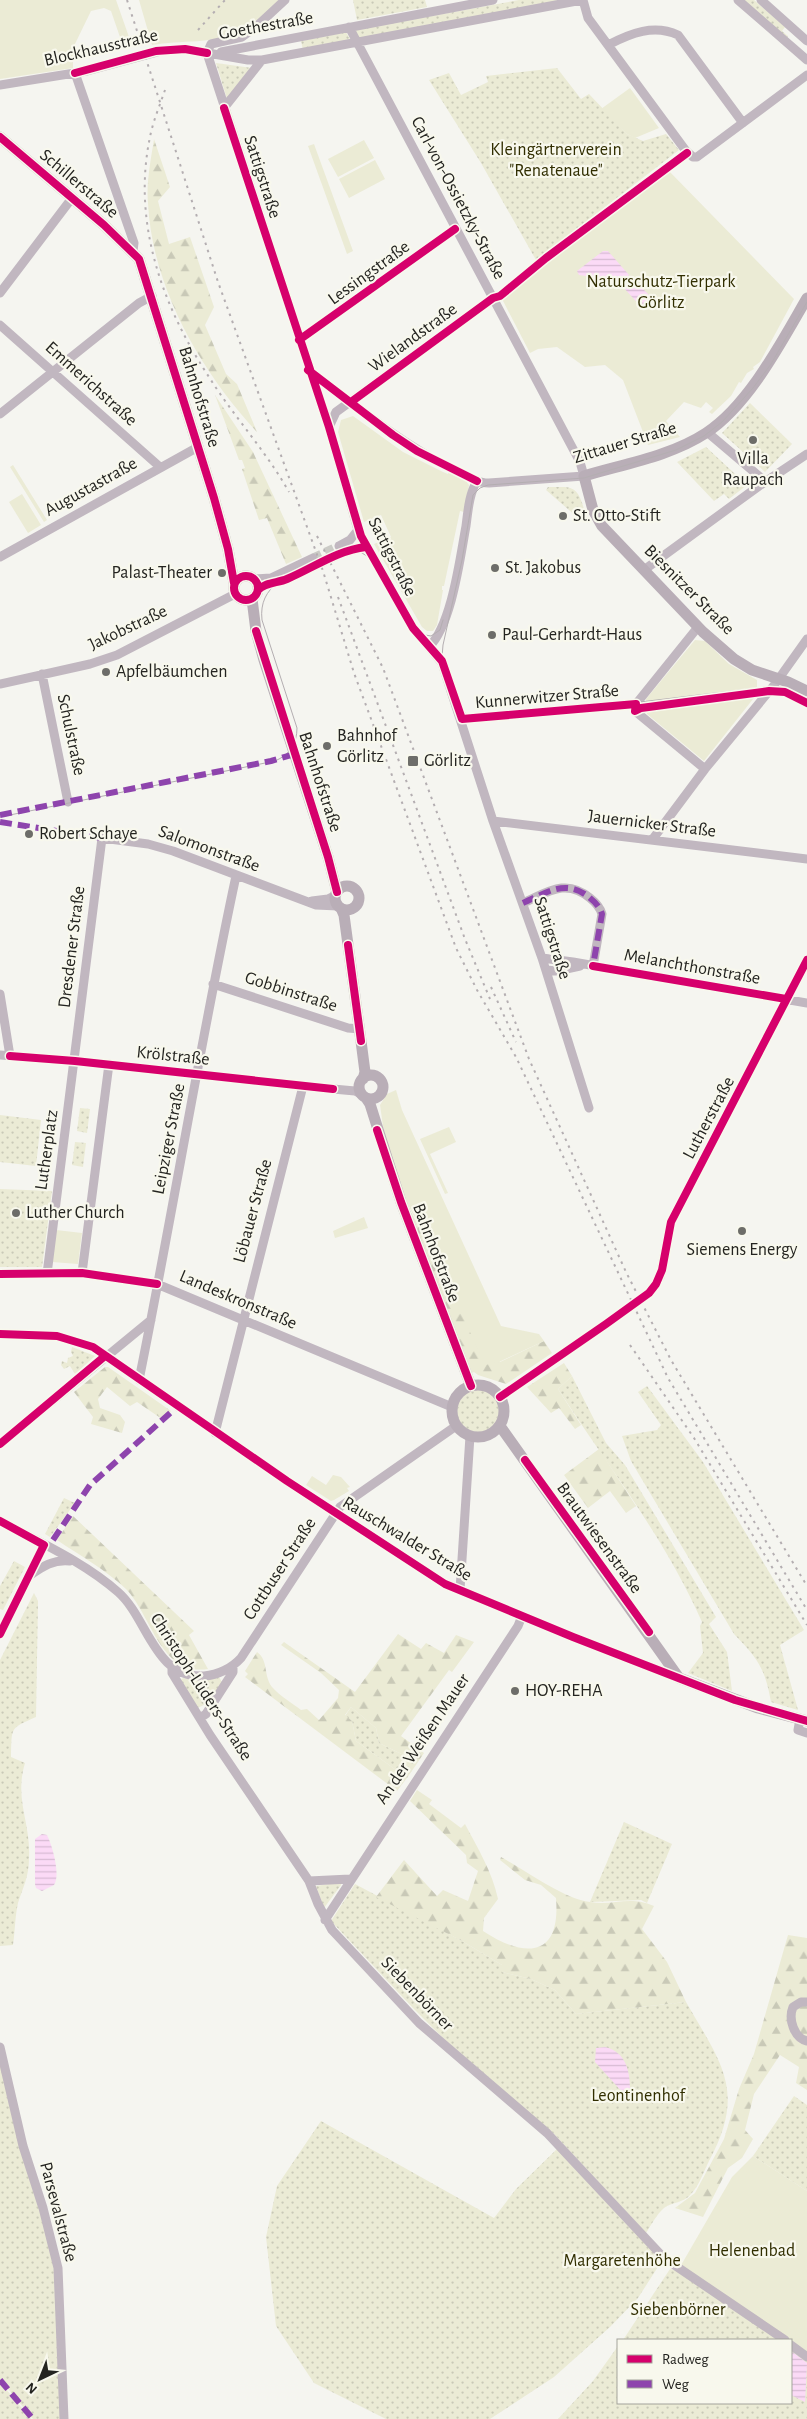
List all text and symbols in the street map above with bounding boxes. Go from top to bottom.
street label: Goethestraße [217,9,315,43]
street label: Blockhausstraße [42,26,160,70]
street label: Carl-von-Ossietzky-Straße [407,114,509,282]
street label: Sattigstraße [240,133,284,221]
park label: Kleingärtnerverein "Renatenaue" [490,141,622,180]
street label: Schillerstraße [36,146,122,222]
street label: Lessingstraße [325,238,413,308]
park label: Naturschutz-Tierpark Görlitz [587,273,736,312]
street label: Wielandstraße [365,300,461,376]
street label: Emmerichstraße [42,338,140,430]
street label: Bahnhofstraße [175,344,223,450]
street label: Zittauer Straße [572,419,678,467]
marker: Villa Raupach [747,434,759,446]
place label: Villa Raupach [723,450,783,489]
street label: Augustastraße [42,454,140,520]
place label: St. Otto-Stift [573,507,661,525]
marker: St. Otto-Stift [557,510,569,522]
street label: Sattigstraße [365,515,419,599]
street label: Biesnitzer Straße [641,542,737,638]
place label: St. Jakobus [505,559,581,577]
marker: St. Jakobus [489,562,501,574]
place label: Palast-Theater [111,564,212,582]
marker: Palast-Theater [216,567,228,579]
street label: Jakobstraße [86,602,170,654]
place label: Paul-Gerhardt-Haus [502,626,642,644]
marker: Paul-Gerhardt-Haus [486,629,498,641]
place label: Apfelbäumchen [116,663,228,681]
marker: Apfelbäumchen [100,666,112,678]
street label: Kunnerwitzer Straße [474,682,620,712]
street label: Schulstraße [54,693,88,777]
place label: Bahnhof Görlitz [337,727,398,766]
street label: Bahnhofstraße [295,730,345,834]
marker: Bahnhof Görlitz [321,740,333,752]
place label: Görlitz [424,752,471,770]
marker: Görlitz [406,754,420,768]
street label: Jauernicker Straße [587,807,717,841]
street label: Salomonstraße [156,822,262,876]
place label: Robert Schaye [39,825,138,843]
marker: Robert Schaye [23,828,35,840]
street label: Dresdener Straße [56,885,88,1009]
street label: Sattigstraße [530,894,574,982]
street label: Melanchthonstraße [622,946,762,988]
street label: Gobbinstraße [243,969,339,1015]
street label: Krölstraße [136,1043,210,1069]
street label: Lutherstraße [680,1074,738,1162]
street label: Leipziger Straße [149,1082,189,1196]
street label: Lutherplatz [32,1109,62,1191]
street label: Löbauer Straße [231,1157,275,1265]
street label: Bahnhofstraße [409,1201,463,1305]
place label: Luther Church [26,1204,125,1222]
marker: Luther Church [10,1207,22,1219]
marker: Siemens Energy [736,1225,748,1237]
place label: Siemens Energy [686,1241,798,1259]
street label: Landeskronstraße [177,1267,299,1333]
street label: Brautwiesenstraße [553,1479,645,1597]
street label: Rauschwalder Straße [339,1493,475,1585]
street label: Cottbuser Straße [240,1515,320,1623]
street label: Christoph-Lüders-Straße [147,1610,255,1764]
street label: An der Weißen Mauer [373,1670,473,1808]
place label: HOY-REHA [525,1682,603,1700]
marker: HOY-REHA [509,1685,521,1697]
street label: Siebenbörner [377,1954,457,2035]
park label: Leontinenhof [591,2087,686,2105]
street label: Parsevalstraße [36,2160,80,2264]
park label: Helenenbad [709,2242,795,2260]
park label: Margaretenhöhe [563,2252,681,2270]
park label: Siebenbörner [630,2301,726,2319]
legend [617,2339,792,2404]
text: Radweg [662,2352,709,2367]
north arrow [15,2354,65,2404]
text: Weg [662,2377,690,2392]
text: N [23,2379,40,2396]

